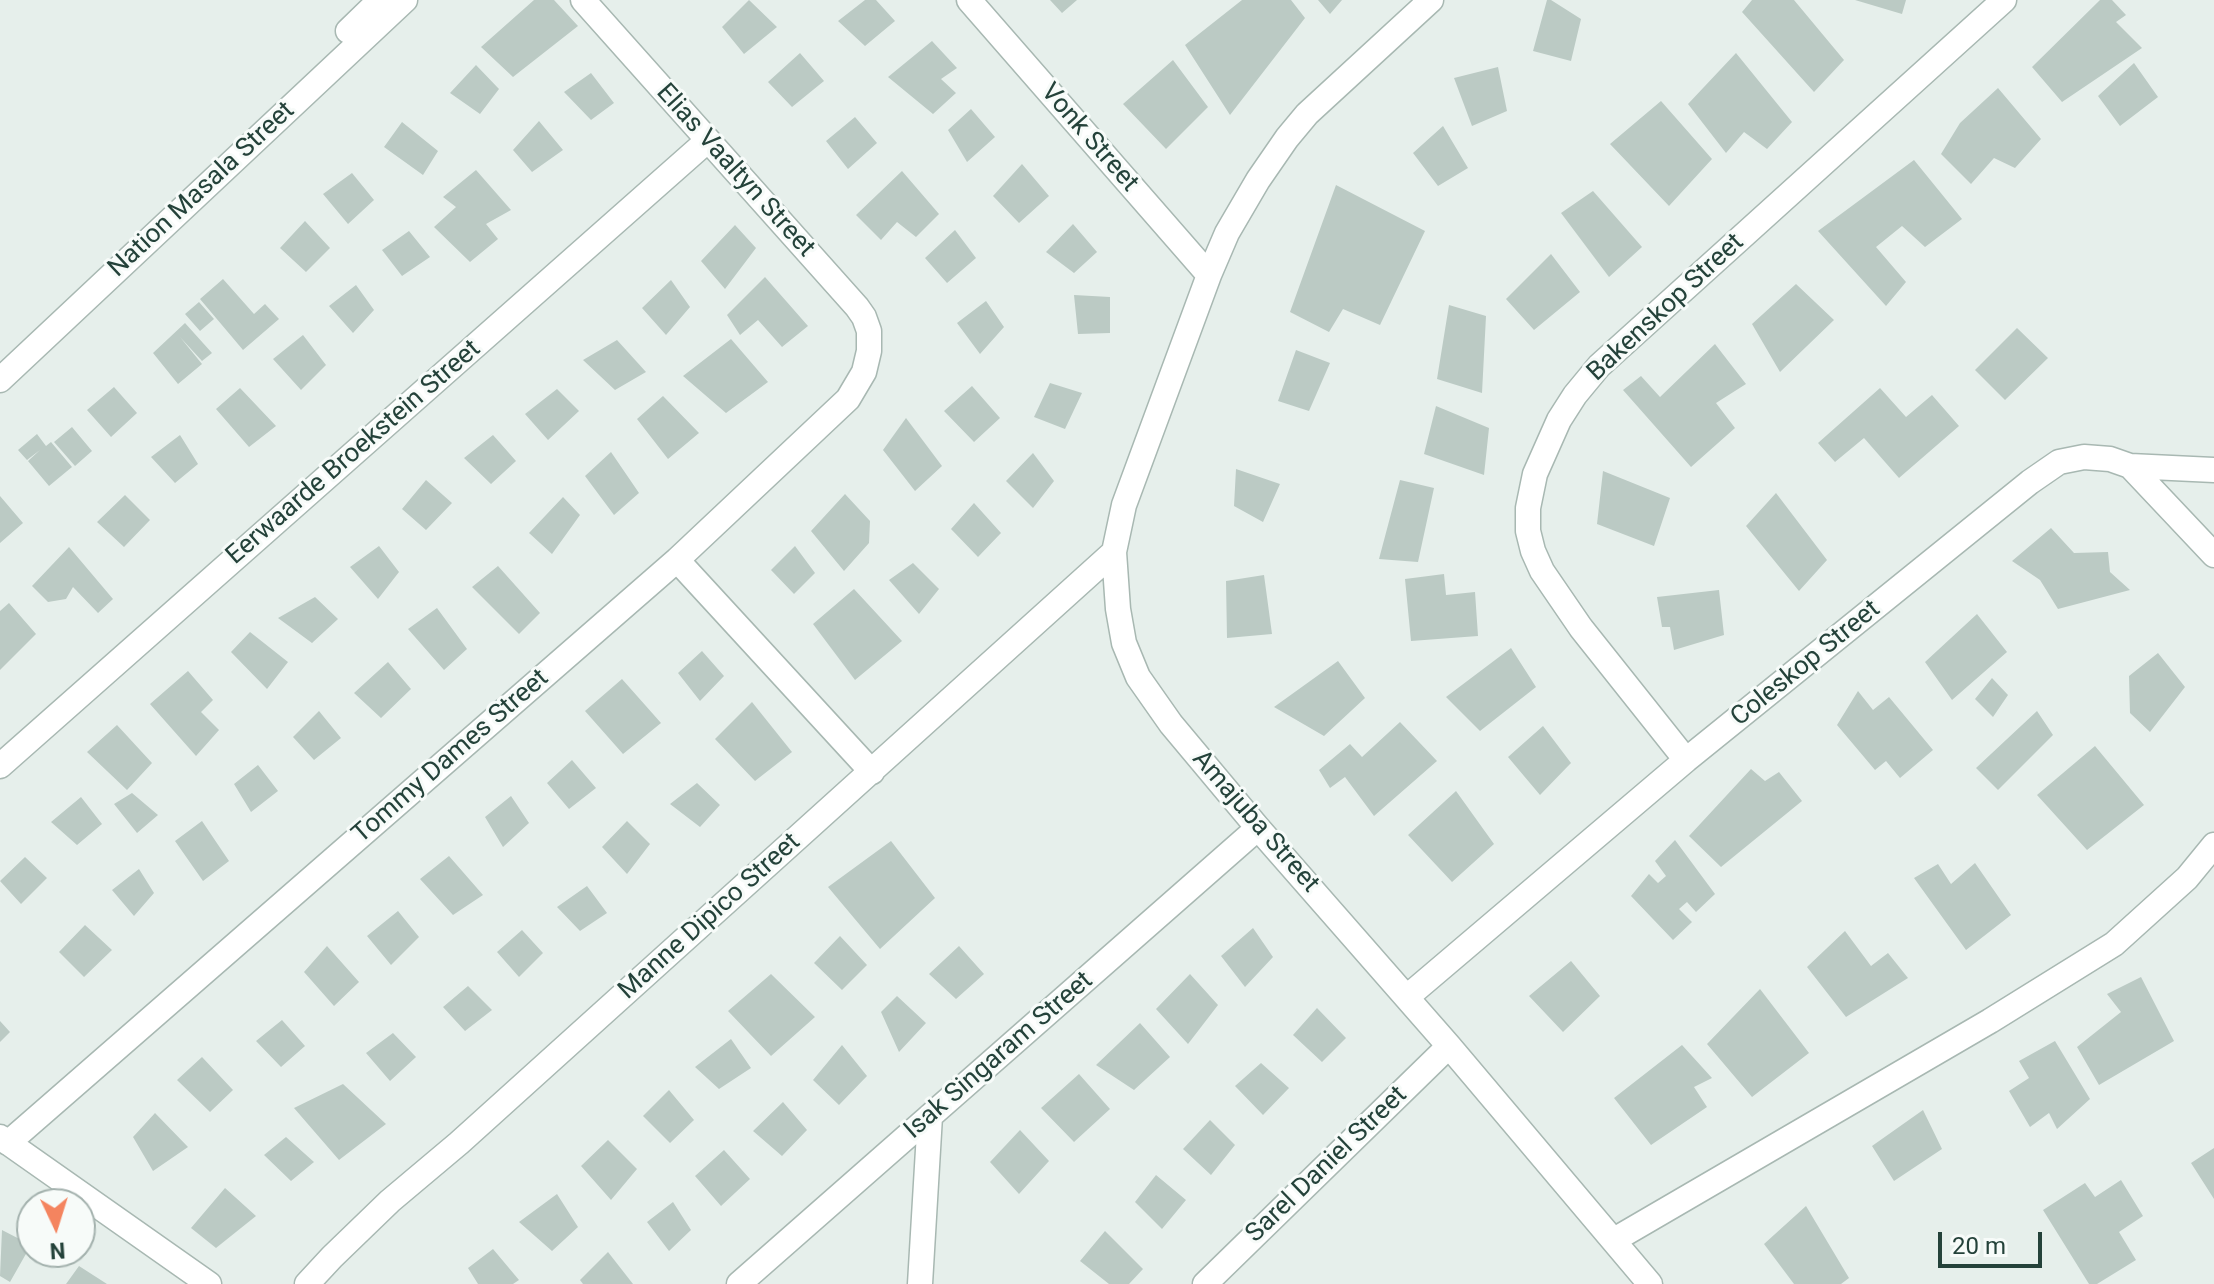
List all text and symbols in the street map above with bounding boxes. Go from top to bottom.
street label: Vonk Street [1033,77,1145,199]
street label: Elias Vaaltyn Street [649,78,821,264]
street label: Nation Masala Street [102,96,302,284]
street label: Bakenskop Street [1581,228,1751,388]
street label: Eerwaarde Broekstein Street [221,334,487,572]
street label: Coleskop Street [1725,594,1887,734]
street label: Tommy Dames Street [347,663,555,851]
street label: Amajuba Street [1185,745,1325,899]
street label: Manne Dipico Street [613,827,807,1007]
street label: Isak Singaram Street [898,966,1100,1146]
street label: Sarel Daniel Street [1240,1080,1414,1250]
north arrow [16,1188,96,1268]
scale bar [1942,1216,2046,1266]
text: 20 m [1952,1232,2006,1260]
text: N [49,1237,66,1263]

